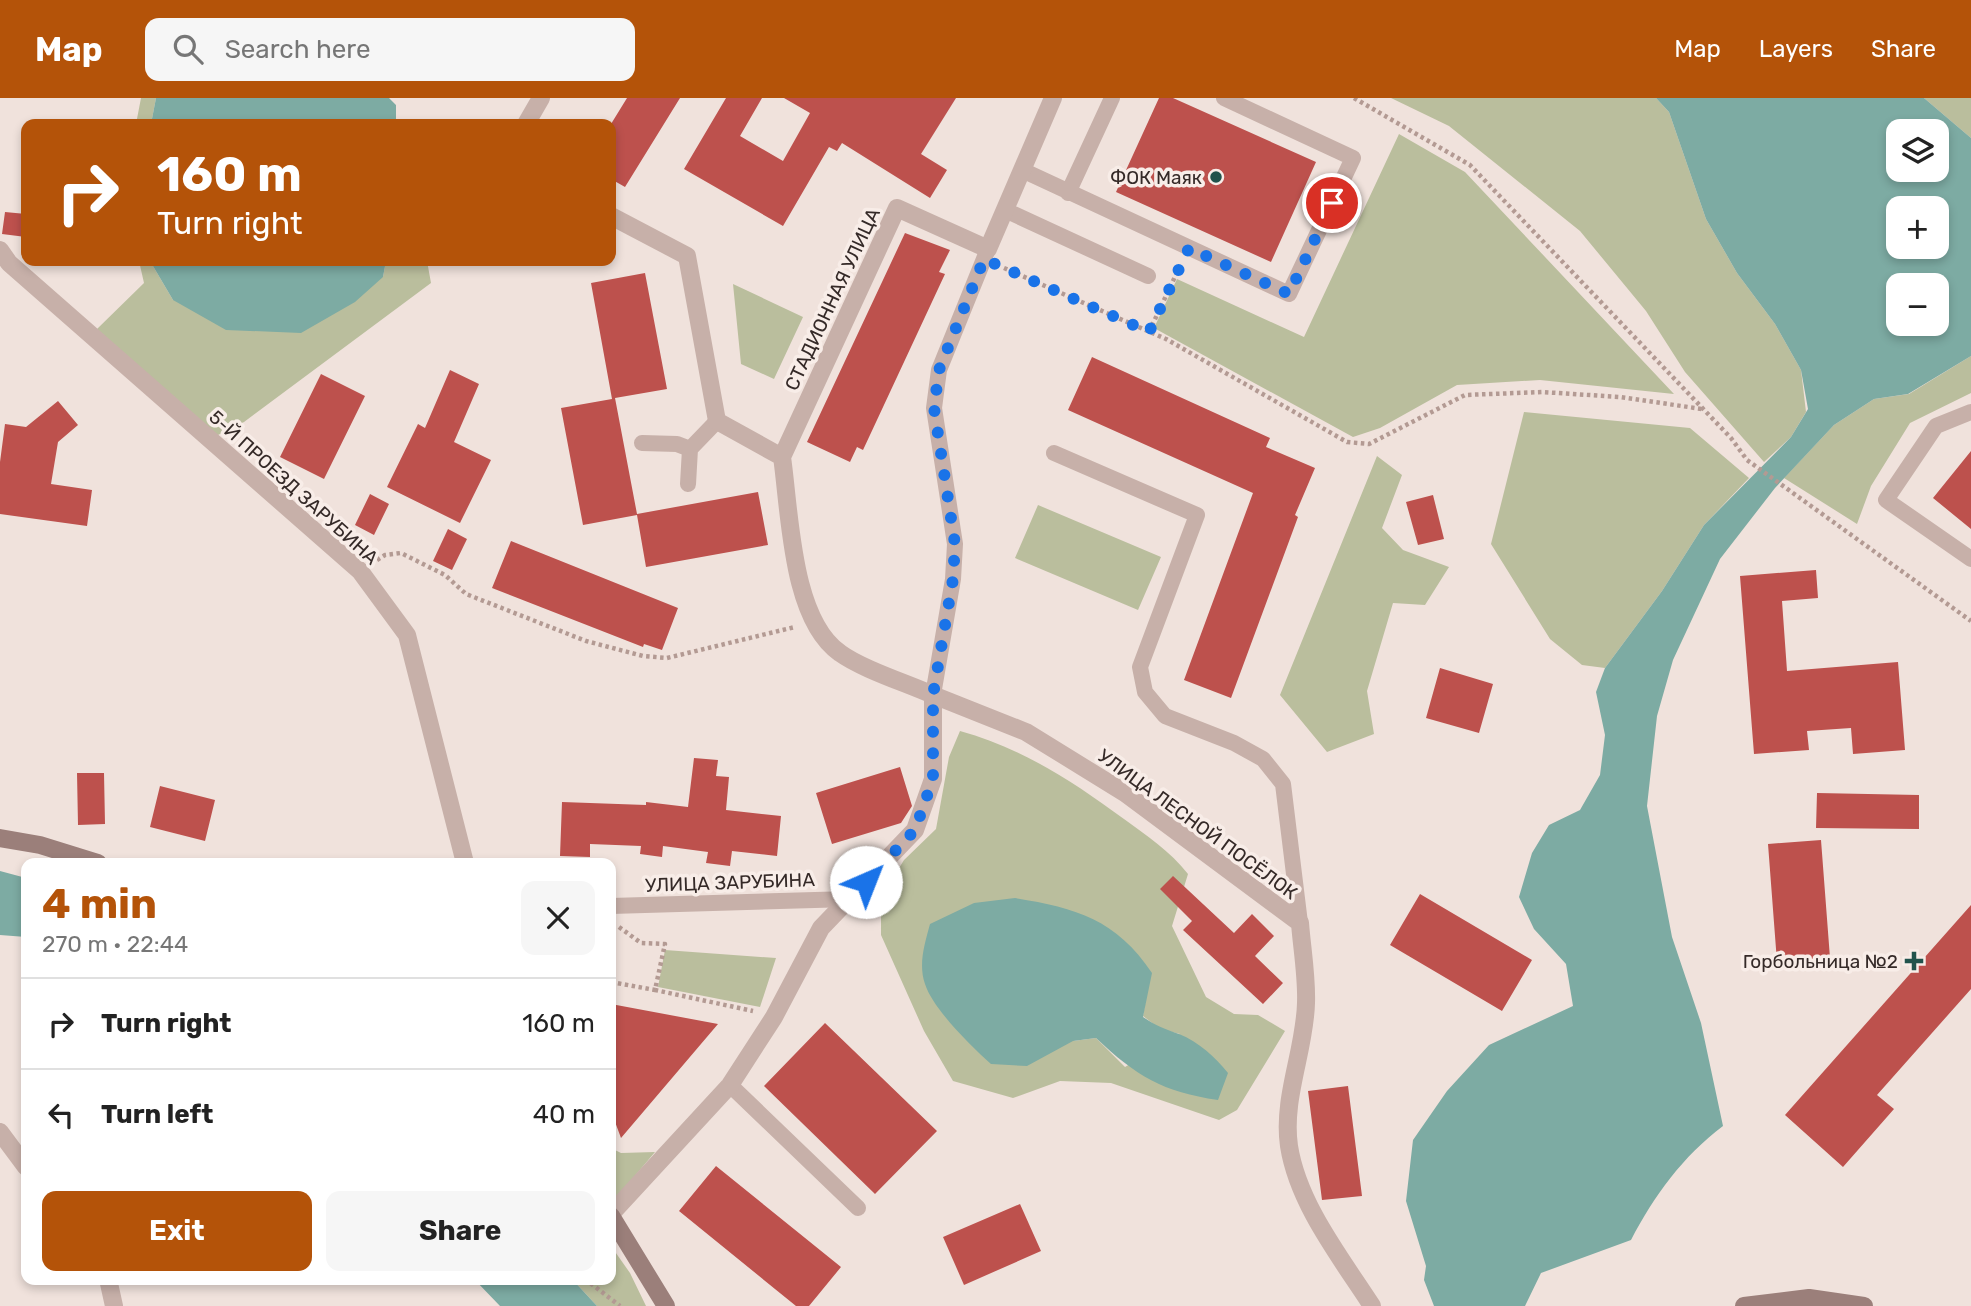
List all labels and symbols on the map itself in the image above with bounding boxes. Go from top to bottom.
place label: ФОК Маяк [1110,166,1202,189]
marker: ФОК Маяк [1208,169,1224,185]
pin [1302,173,1362,233]
street label: СТАДИОННАЯ УЛИЦА [780,204,885,394]
street label: 5-Й ПРОЕЗД ЗАРУБИНА [204,405,383,570]
street label: УЛИЦА ЛЕСНОЙ ПОСЁЛОК [1093,744,1302,905]
position arrow [829,845,903,919]
street label: УЛИЦА ЗАРУБИНА [645,868,816,897]
place label: Горбольница №2 [1743,950,1898,973]
marker: Горбольница №2 [1904,951,1924,971]

